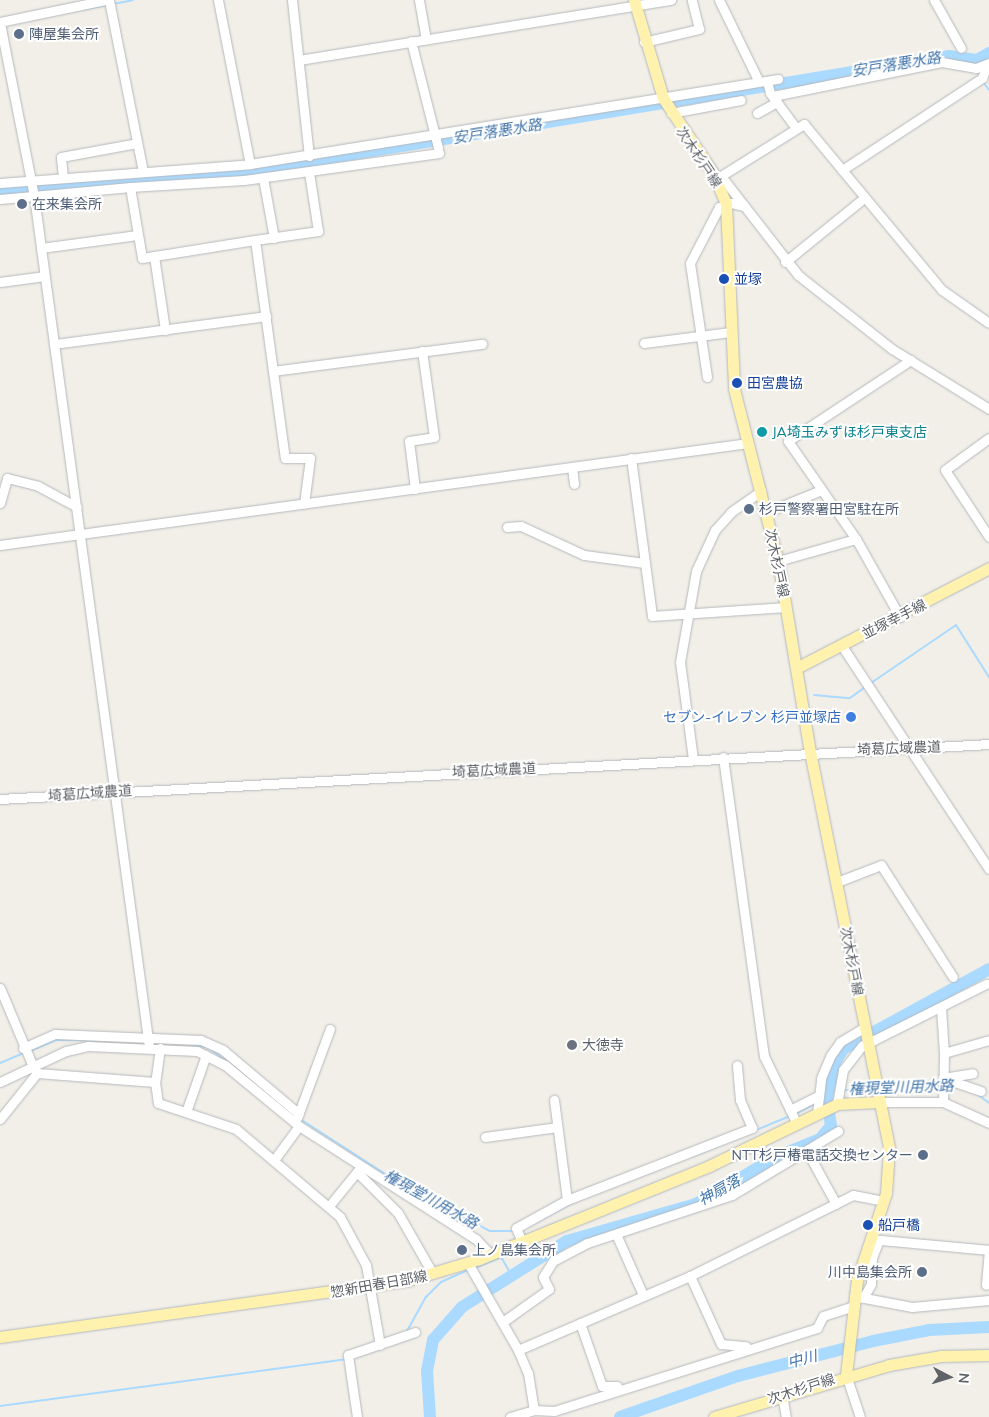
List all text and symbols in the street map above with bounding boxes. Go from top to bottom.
place label: 陣屋集会所 [29,26,99,42]
marker: 陣屋集会所 [13,28,25,40]
water label: 安戸落悪水路 [850,48,942,80]
water label: 安戸落悪水路 [451,115,543,147]
street label: 次木杉戸線 [672,123,726,191]
place label: 在来集会所 [32,196,102,212]
marker: 在来集会所 [16,198,28,210]
place label: 並塚 [734,271,762,287]
marker: 並塚 [718,273,730,285]
place label: 田宮農協 [747,375,803,391]
marker: 田宮農協 [731,377,743,389]
place label: JA埼玉みずほ杉戸東支店 [772,424,927,440]
marker: JA埼玉みずほ杉戸東支店 [756,426,768,438]
place label: 杉戸警察署田宮駐在所 [759,501,899,517]
marker: 杉戸警察署田宮駐在所 [743,503,755,515]
street label: 次木杉戸線 [762,527,792,599]
street label: 並塚幸手線 [859,596,929,642]
place label: セブン-イレブン 杉戸並塚店 [663,709,841,725]
marker: セブン-イレブン 杉戸並塚店 [845,711,857,723]
street label: 埼葛広域農道 [857,738,941,758]
street label: 埼葛広域農道 [452,759,536,781]
street label: 埼葛広域農道 [48,782,132,804]
street label: 次木杉戸線 [837,925,867,997]
place label: 大徳寺 [582,1037,624,1053]
marker: 大徳寺 [566,1039,578,1051]
water label: 権現堂川用水路 [848,1076,954,1098]
place label: NTT杉戸椿電話交換センター [731,1147,913,1163]
marker: NTT杉戸椿電話交換センター [917,1149,929,1161]
water label: 権現堂川用水路 [381,1166,481,1232]
water label: 神扇落 [695,1171,743,1209]
place label: 船戸橋 [878,1217,920,1233]
marker: 船戸橋 [862,1219,874,1231]
place label: 上ノ島集会所 [472,1242,556,1258]
marker: 上ノ島集会所 [456,1244,468,1256]
place label: 川中島集会所 [828,1264,912,1280]
marker: 川中島集会所 [916,1266,928,1278]
street label: 惣新田春日部線 [329,1267,429,1301]
water label: 中川 [785,1346,819,1372]
north arrow [924,1352,974,1402]
street label: 次木杉戸線 [765,1370,837,1408]
text: N [955,1372,973,1384]

